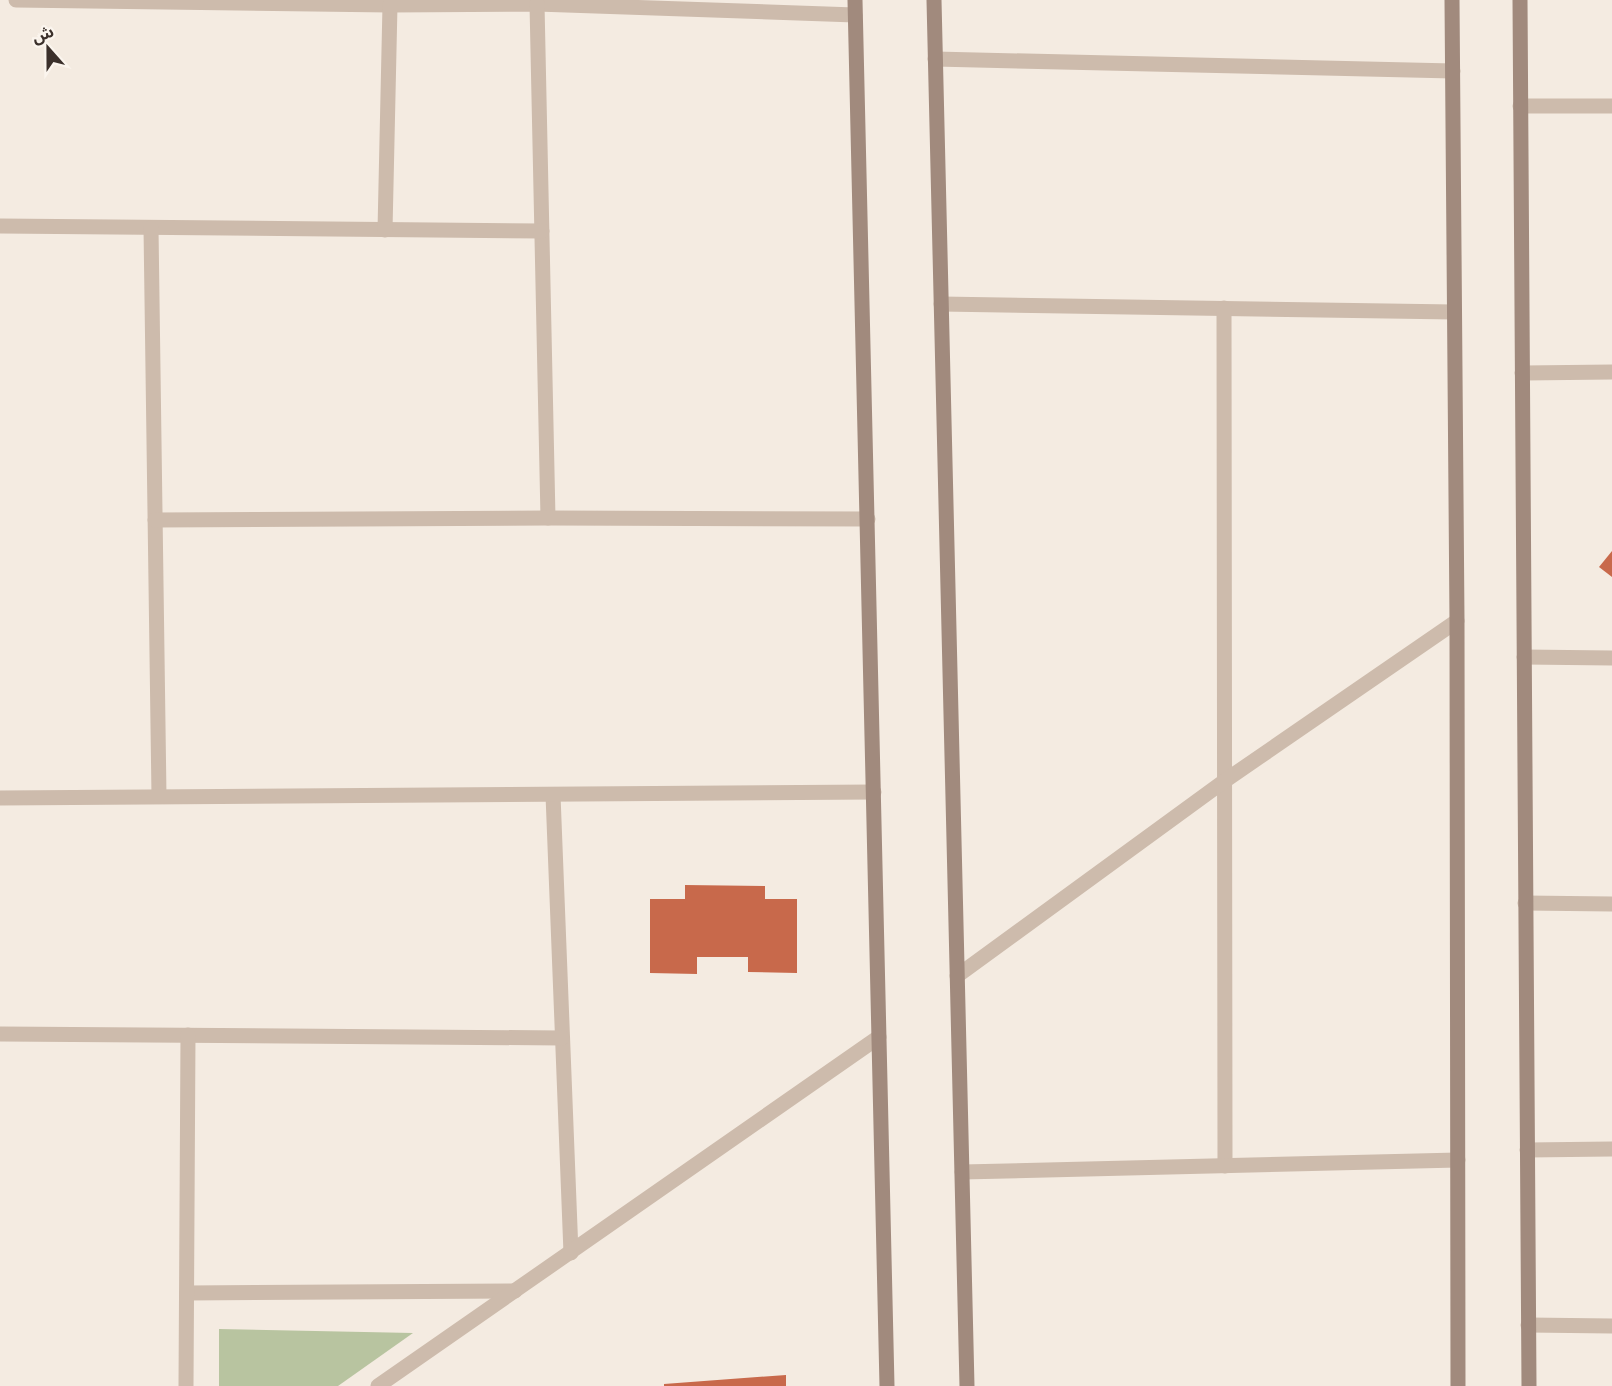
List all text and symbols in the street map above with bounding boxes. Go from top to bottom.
north arrow [18,18,78,78]
text: ش [29,21,57,47]

